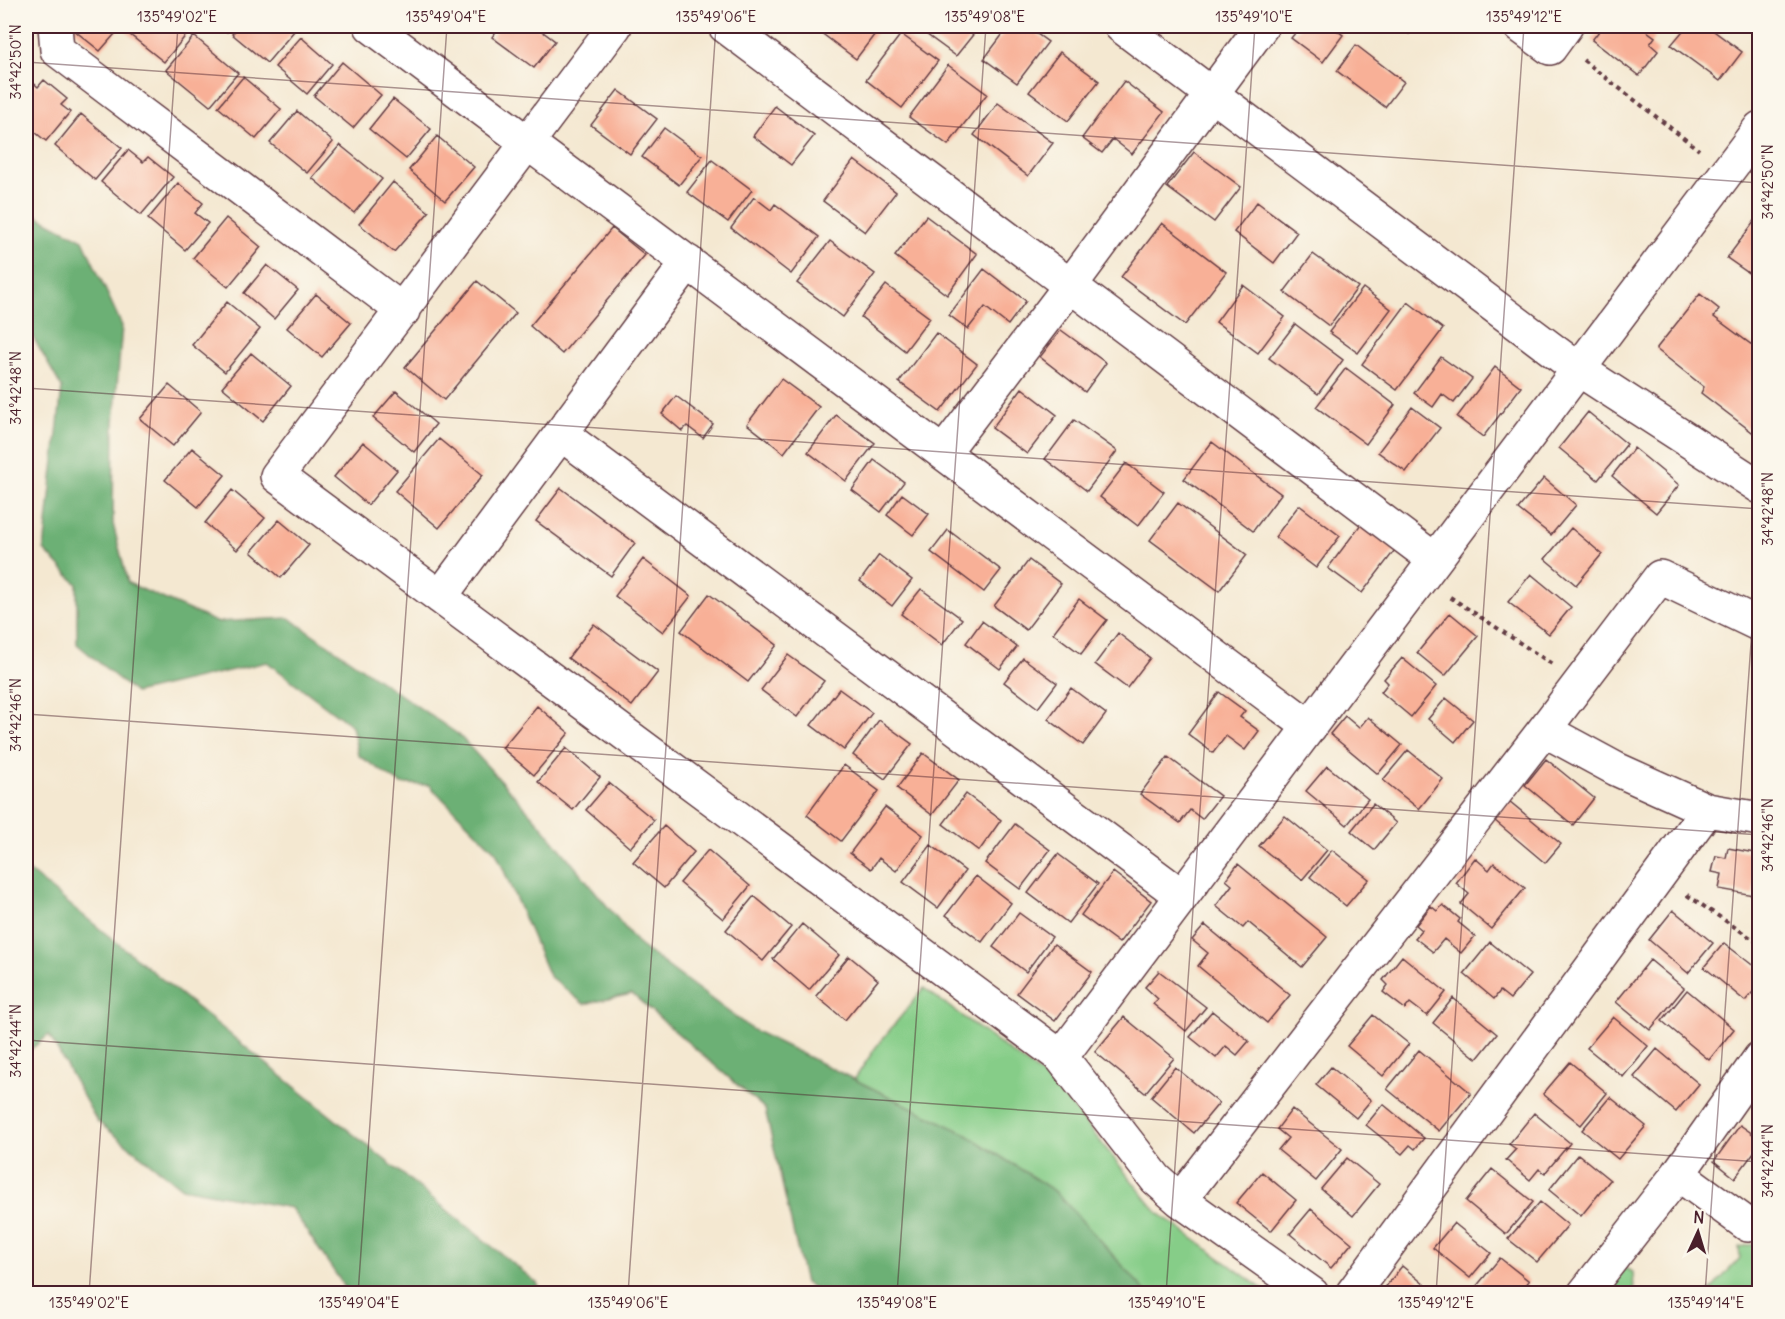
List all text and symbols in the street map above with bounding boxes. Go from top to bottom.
text: 135°49'02"E [137,7,217,26]
text: 135°49'04"E [406,7,486,26]
text: 135°49'06"E [676,7,756,26]
text: 135°49'08"E [945,7,1025,26]
text: 135°49'10"E [1215,7,1293,26]
text: 135°49'12"E [1486,7,1562,26]
text: 34°42'50"N [6,24,25,100]
text: 34°42'50"N [1758,144,1777,220]
text: 34°42'48"N [6,351,25,425]
text: 34°42'48"N [1758,472,1777,546]
text: 34°42'46"N [6,678,25,752]
text: 34°42'46"N [1758,798,1777,872]
text: 34°42'44"N [6,1004,25,1078]
text: 34°42'44"N [1758,1124,1777,1198]
north arrow [1668,1202,1728,1262]
text: N [1693,1207,1705,1227]
text: 135°49'02"E [49,1293,129,1312]
text: 135°49'04"E [319,1293,399,1312]
text: 135°49'06"E [588,1293,668,1312]
text: 135°49'08"E [857,1293,937,1312]
text: 135°49'10"E [1128,1293,1206,1312]
text: 135°49'12"E [1398,1293,1474,1312]
text: 135°49'14"E [1668,1293,1744,1312]

